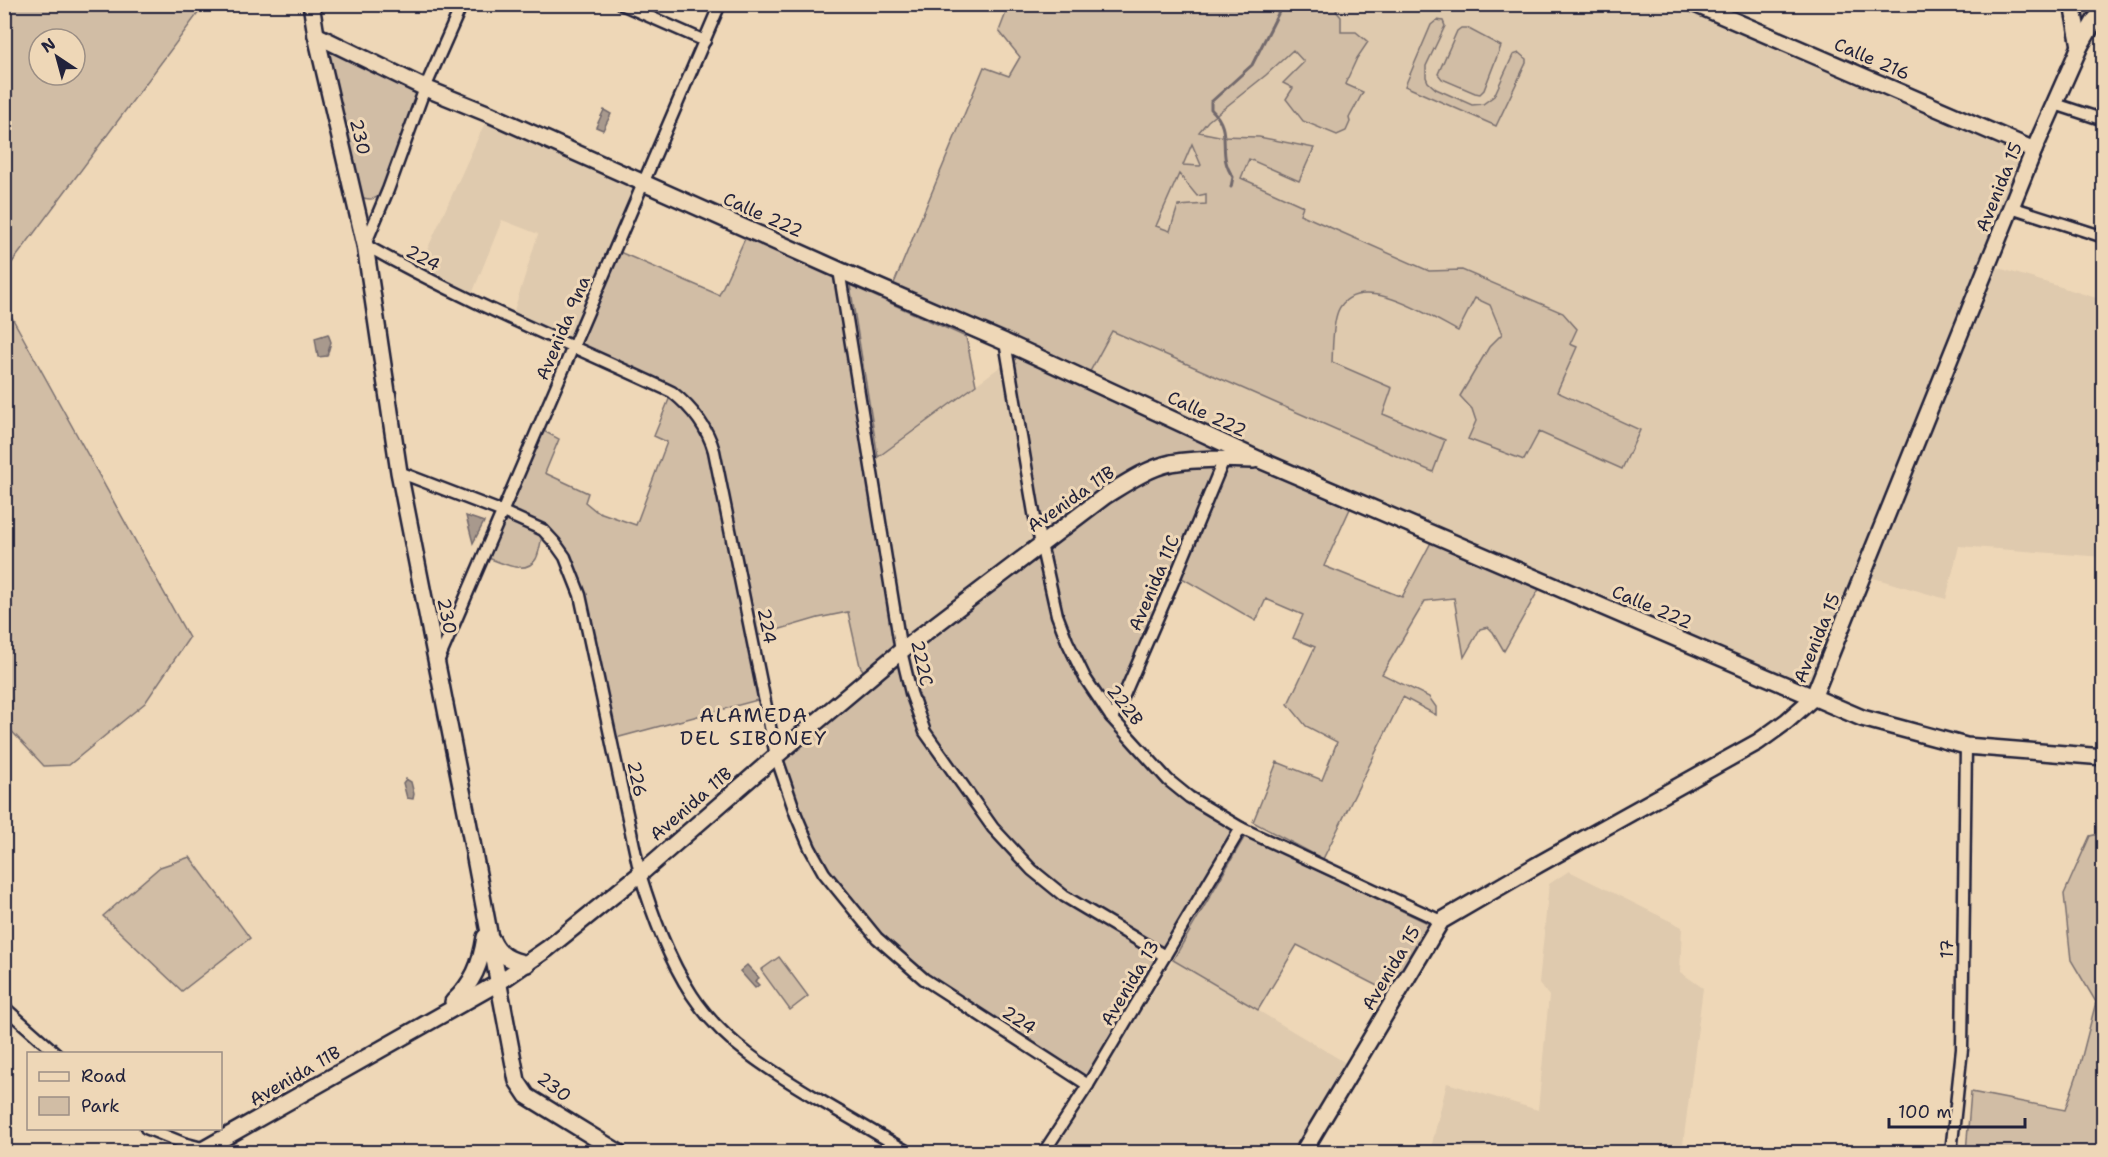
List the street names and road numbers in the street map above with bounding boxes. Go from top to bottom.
street label: Calle 216 [1830,32,1914,86]
street label: 230 [344,116,376,158]
street label: Avenida 15 [1970,139,2028,235]
street label: Calle 222 [719,187,807,243]
street label: 224 [402,239,444,277]
street label: Avenida 9na [530,272,596,384]
street label: Calle 222 [1163,385,1251,443]
street label: Avenida 11B [1023,460,1119,538]
street label: Avenida 11C [1123,531,1185,635]
street label: Calle 222 [1608,579,1696,635]
street label: Avenida 15 [1788,590,1846,686]
street label: 230 [432,596,462,636]
street label: 224 [752,606,782,646]
street label: 222C [905,638,939,688]
street label: 222B [1101,679,1149,731]
street label: 226 [622,759,652,799]
street label: Avenida 11B [645,762,737,846]
street label: Avenida 15 [1356,921,1426,1015]
street label: Avenida 13 [1095,936,1165,1030]
street label: 17 [1935,939,1959,959]
street label: 224 [997,1000,1041,1040]
street label: Avenida 11B [245,1040,345,1112]
street label: 230 [532,1066,576,1108]

